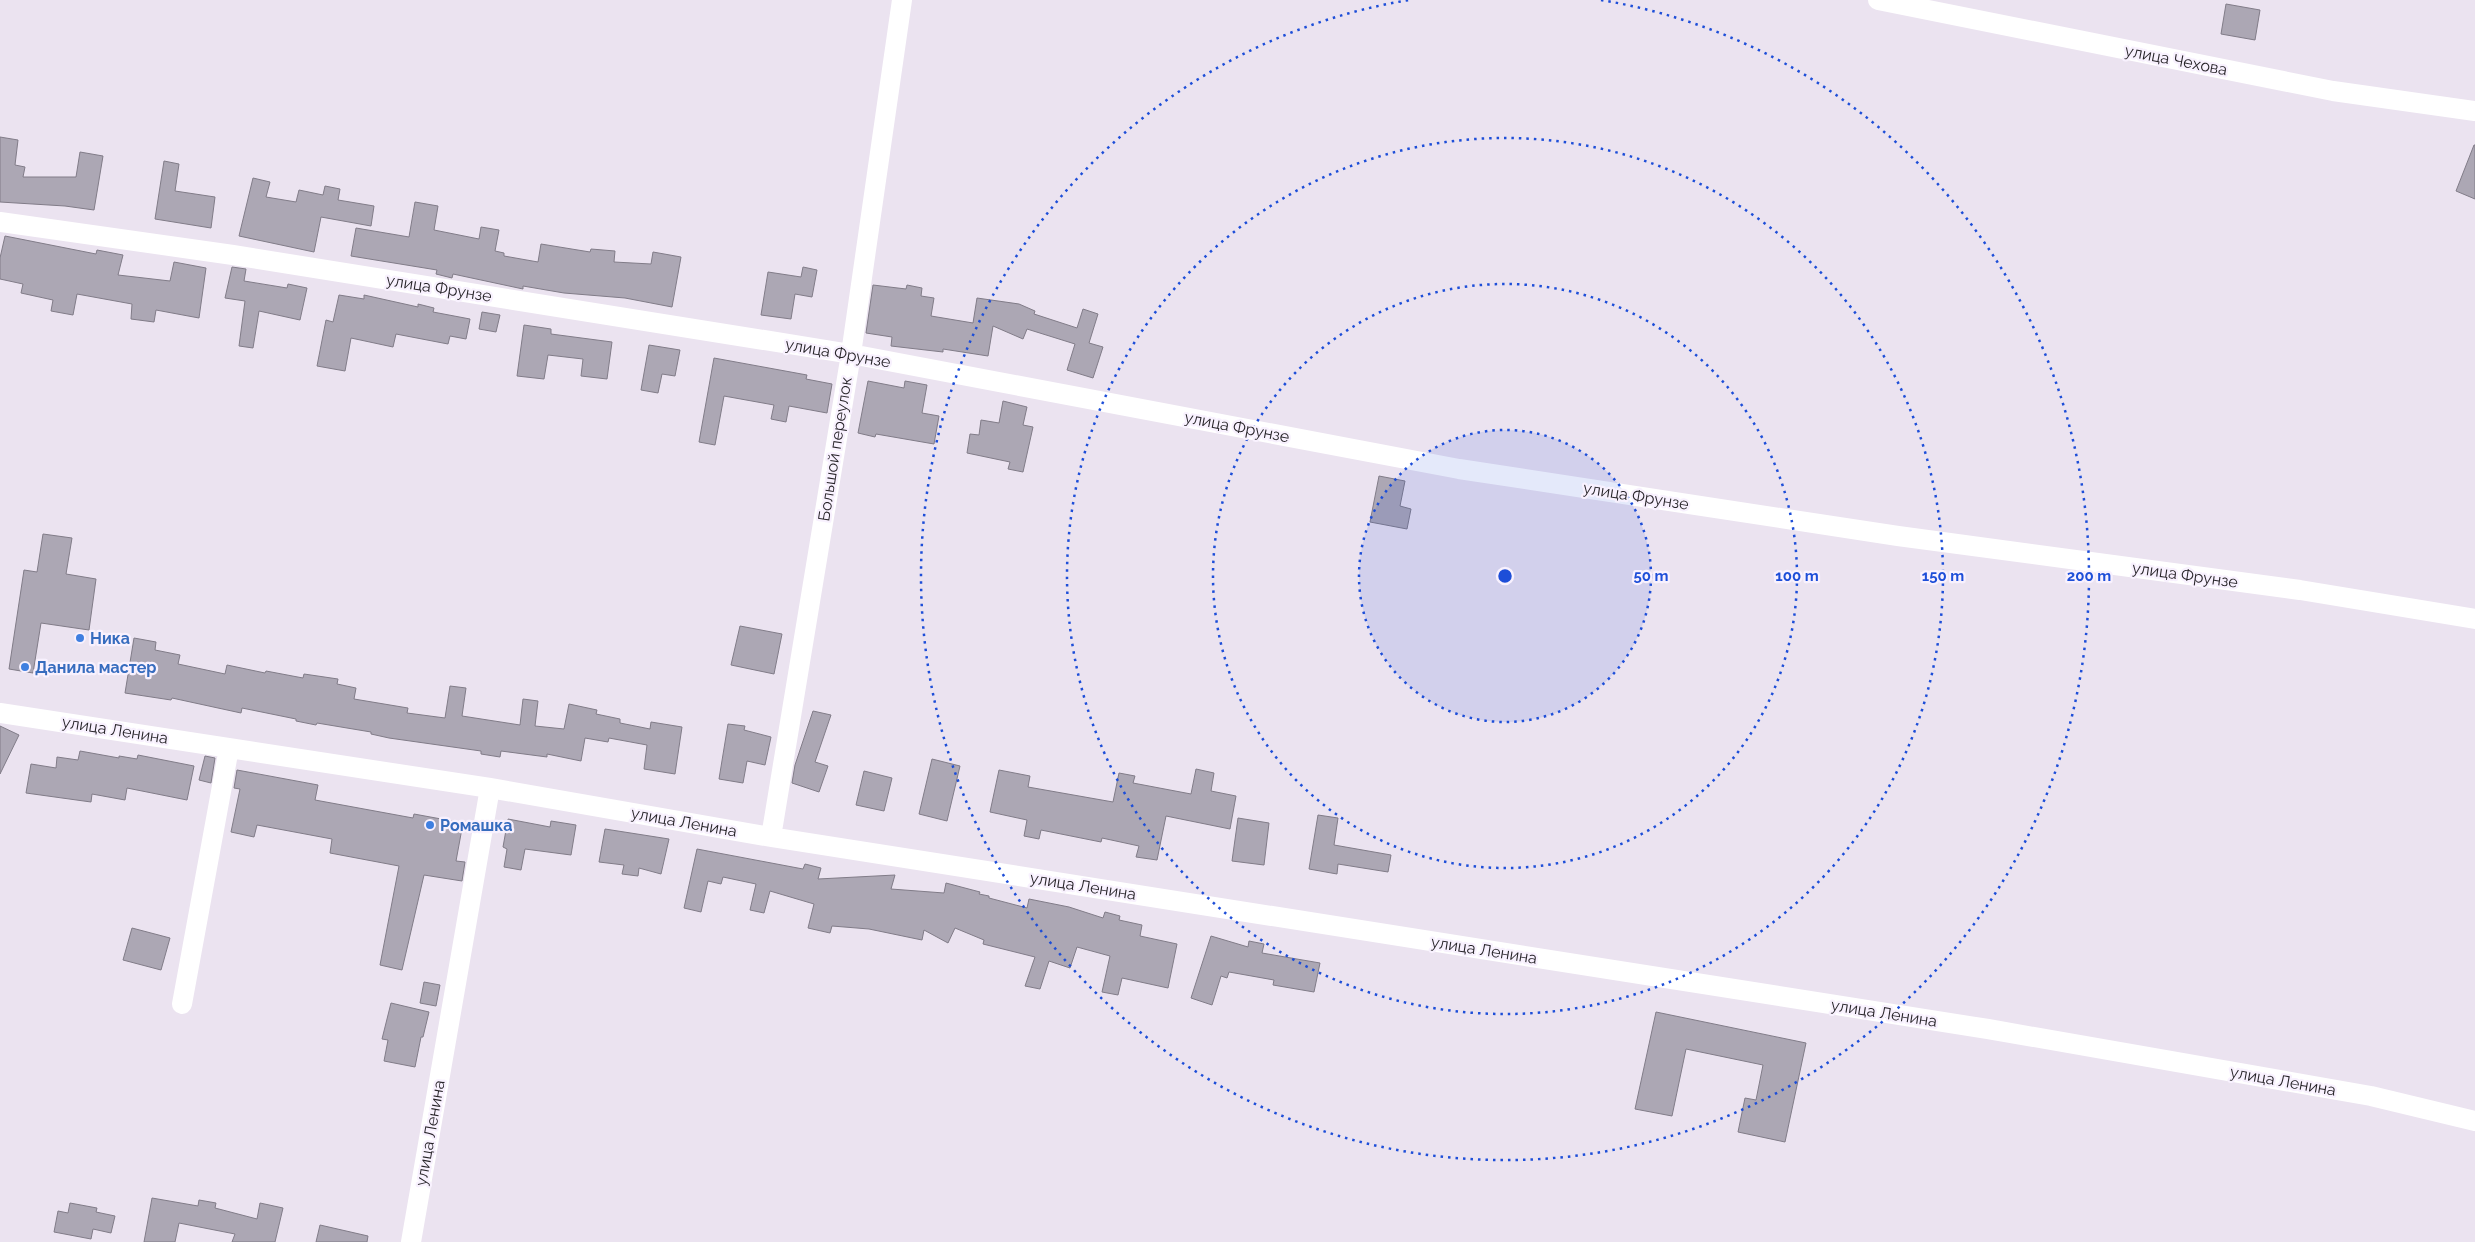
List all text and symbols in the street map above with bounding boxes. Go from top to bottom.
street label: улица Чехова [2123,41,2229,79]
street label: улица Фрунзе [385,270,493,306]
street label: улица Фрунзе [784,334,892,372]
street label: Большой переулок [814,375,856,523]
street label: улица Фрунзе [1183,408,1291,446]
street label: улица Фрунзе [1582,478,1690,514]
street label: улица Фрунзе [2131,558,2239,592]
centre of rings [1496,567,1514,585]
text: 50 m [1633,567,1669,585]
text: 100 m [1775,567,1819,585]
text: 150 m [1922,567,1964,585]
text: 200 m [2067,567,2111,585]
place label: Ника [90,629,130,648]
marker: Ника [74,632,86,644]
place label: Данила мастер [35,658,156,677]
marker: Данила мастер [19,661,31,673]
street label: улица Ленина [61,712,169,748]
street label: улица Ленина [630,803,738,841]
place label: Ромашка [440,816,512,835]
marker: Ромашка [424,819,436,831]
street label: улица Ленина [1029,868,1137,904]
street label: улица Ленина [1430,932,1538,968]
street label: улица Ленина [1830,995,1938,1031]
street label: улица Ленина [2229,1062,2337,1100]
street label: улица Ленина [411,1079,449,1187]

